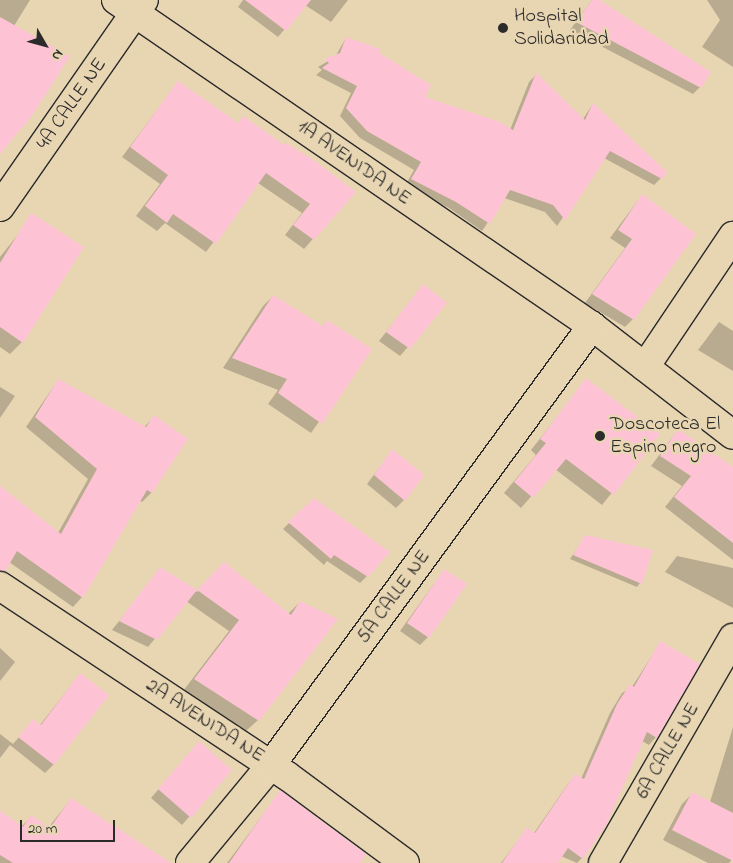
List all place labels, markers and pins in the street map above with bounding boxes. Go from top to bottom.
place label: Hospital Solidaridad [514,4,609,51]
marker: Hospital Solidaridad [496,21,510,35]
place label: Doscoteca El Espino negro [610,412,720,459]
marker: Doscoteca El Espino negro [594,430,606,442]

